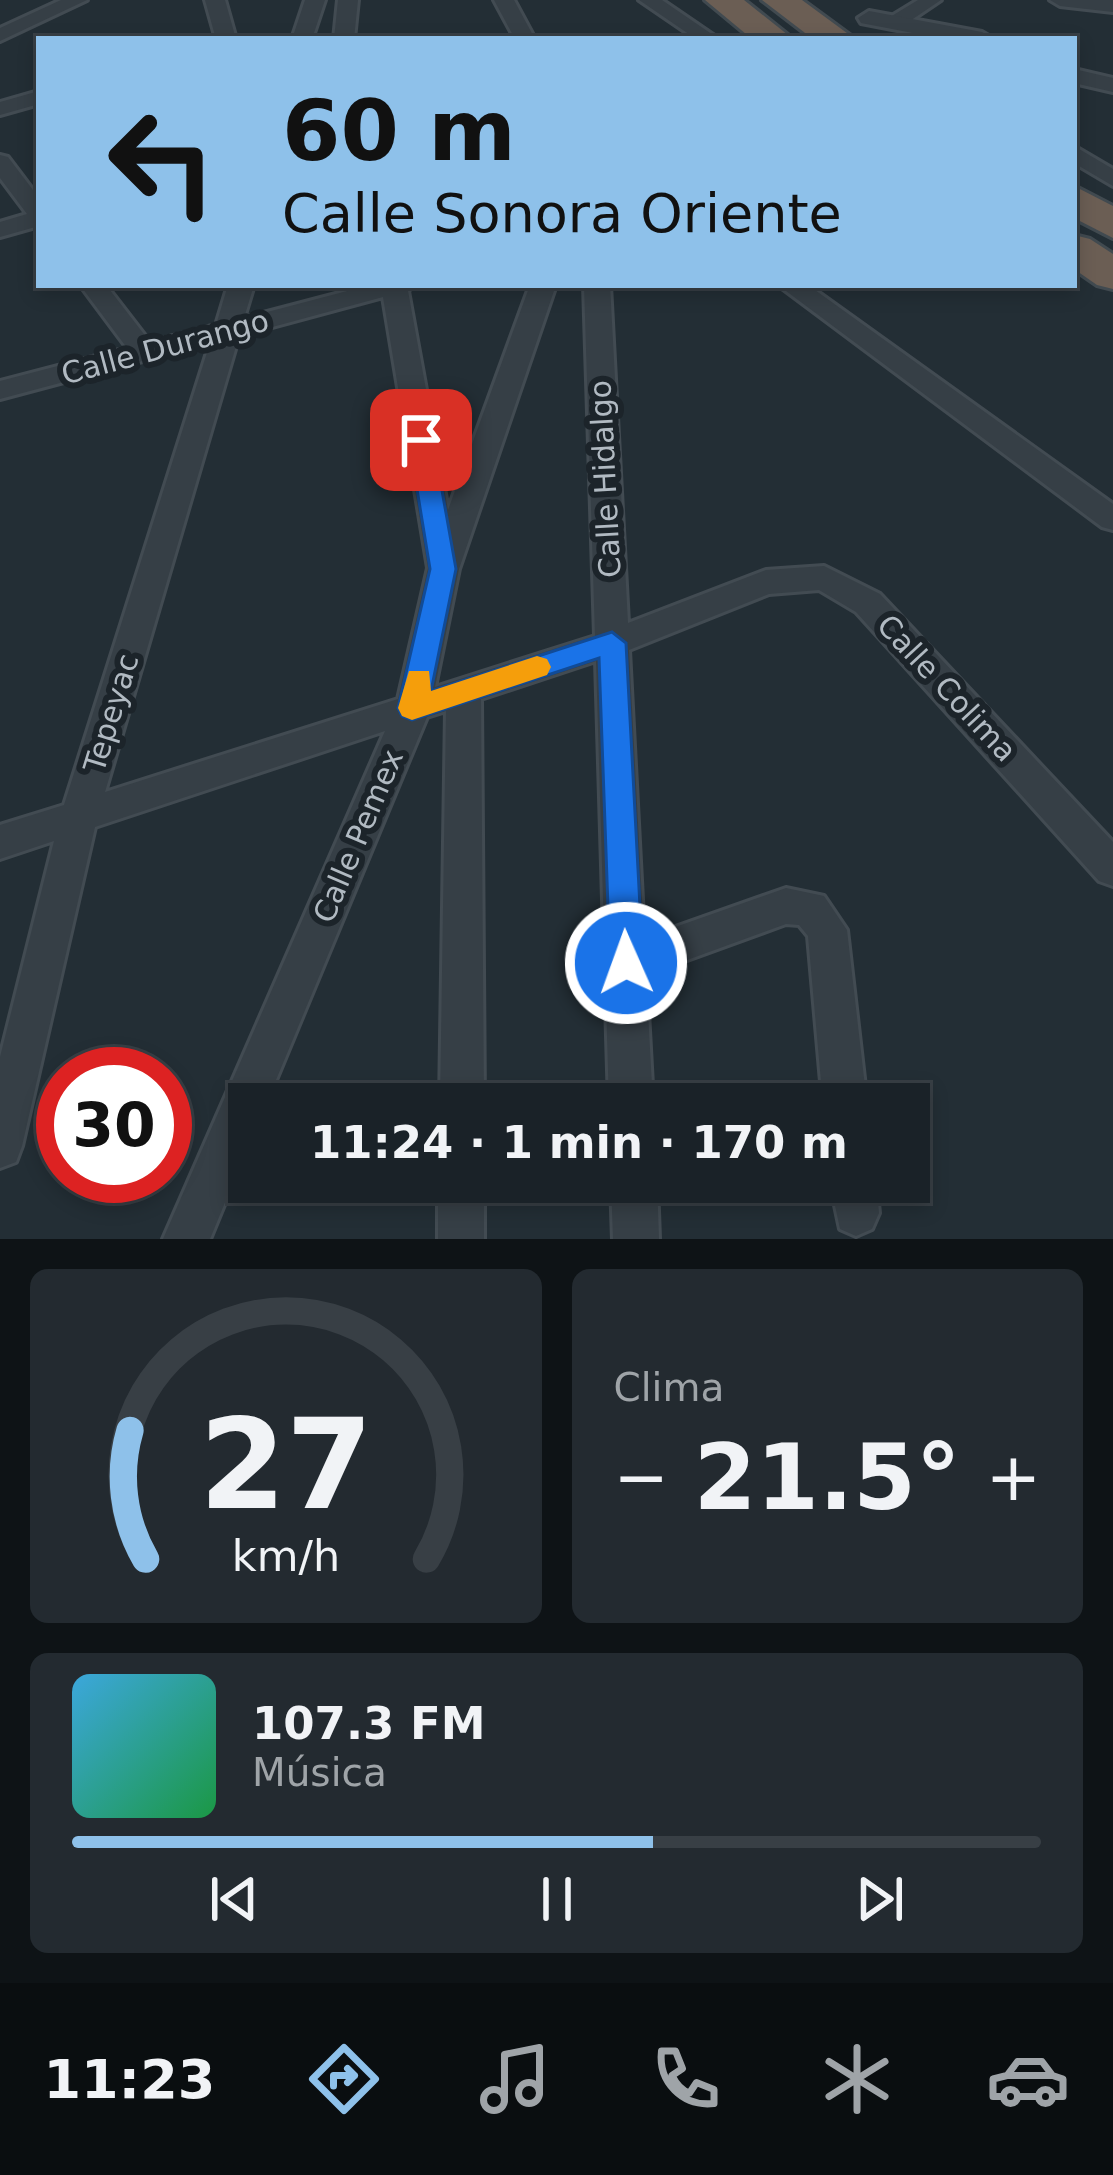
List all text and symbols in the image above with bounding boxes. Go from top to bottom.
text: 60 m [282,82,516,180]
icon: left [84,84,240,240]
text: Calle Sonora Oriente [282,182,842,245]
street label: Calle Durango [57,302,273,392]
street label: Calle Hidalgo [582,379,628,579]
pin [370,389,472,491]
icon: arrive [388,407,454,473]
street label: Calle Colima [870,607,1024,769]
street label: Tepeyac [76,650,146,777]
street label: Calle Pemex [306,744,410,928]
position arrow [563,900,689,1026]
speed limit sign: 30 [36,1047,192,1203]
text: 11:24 · 1 min · 170 m [310,1116,848,1169]
text: Clima [614,1365,724,1410]
text: 27 [199,1392,373,1537]
text: 21.5° [694,1425,961,1530]
text: − [614,1439,669,1516]
text: + [986,1439,1041,1516]
text: km/h [232,1531,340,1581]
text: 107.3 FM [252,1697,486,1750]
text: Música [252,1750,387,1795]
icon: previous [201,1866,267,1932]
icon: pause [524,1866,590,1932]
icon: next [847,1866,913,1932]
icon: directions [302,2037,386,2121]
icon: music [473,2037,557,2121]
icon: phone [644,2037,728,2121]
icon: climate [815,2037,899,2121]
icon: car [986,2037,1070,2121]
text: 11:23 [43,2048,215,2111]

